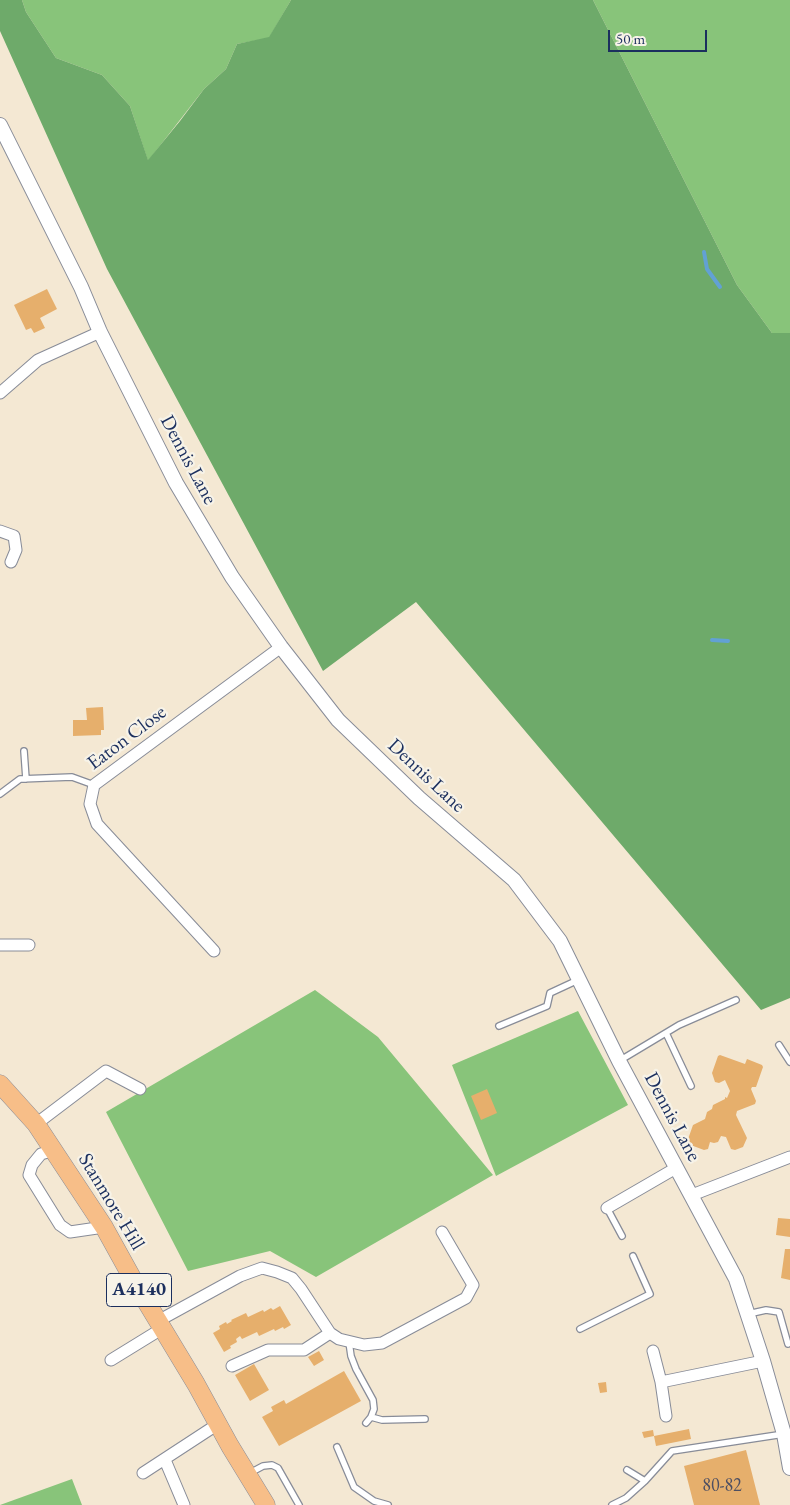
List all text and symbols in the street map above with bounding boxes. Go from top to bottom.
scale bar [610,20,709,52]
text: 50 m [616,29,645,48]
street label: Dennis Lane [155,411,221,509]
street label: Eaton Close [83,701,171,775]
street label: Dennis Lane [382,734,470,818]
street label: Dennis Lane [639,1068,705,1166]
street label: Stanmore Hill [73,1149,149,1255]
road number: A4140 [106,1274,172,1306]
house number: 80-82 [702,1475,742,1497]

